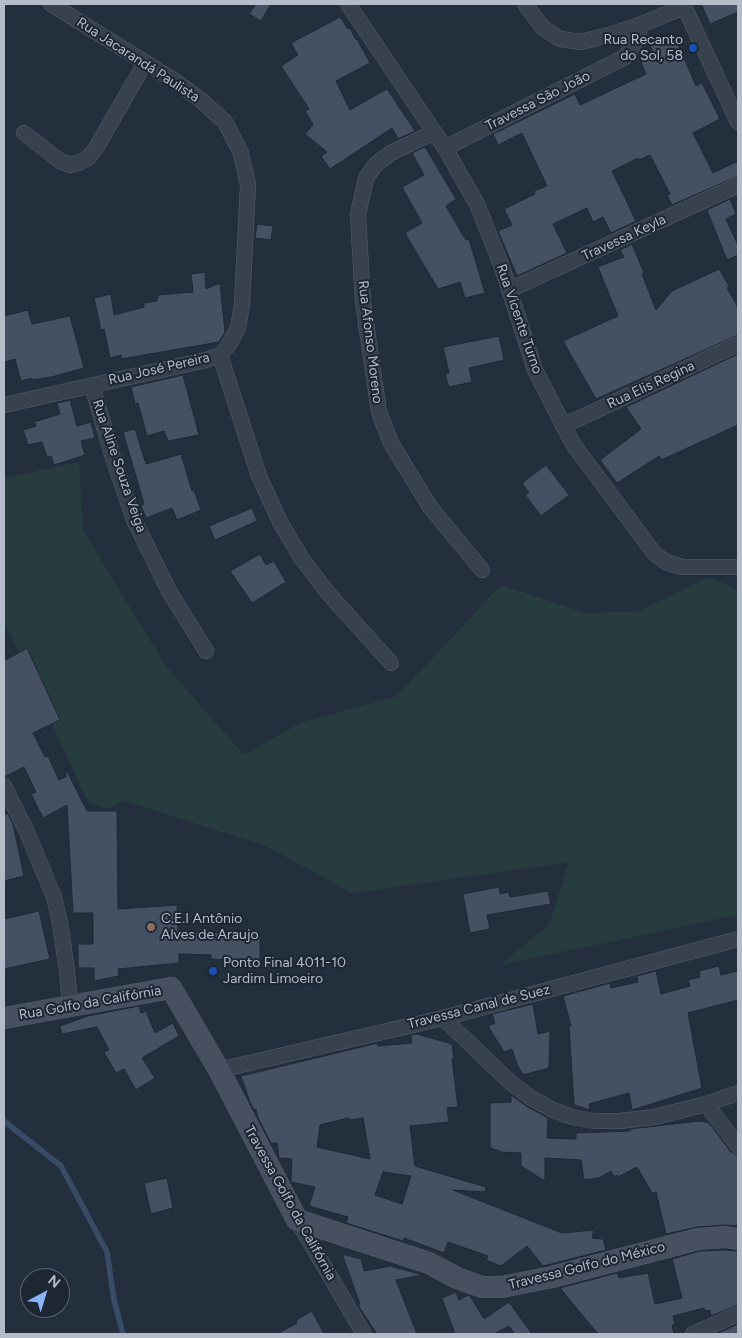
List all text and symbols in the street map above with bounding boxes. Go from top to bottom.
street label: Rua Jacarandá Paulista [74,14,202,106]
place label: Rua Recanto do Sol, 58 [604,32,683,64]
marker: Rua Recanto do Sol, 58 [687,42,699,54]
street label: Travessa São João [483,67,593,135]
street label: Travessa Keyla [579,211,669,265]
street label: Rua Vicente Turno [492,262,546,376]
street label: Rua Afonso Moreno [354,279,386,405]
street label: Rua José Pereira [107,349,211,389]
street label: Rua Elis Regina [605,357,697,413]
street label: Rua Aline Souza Veiga [88,397,150,535]
place label: C.E.I Antônio Alves de Araujo [161,911,259,944]
marker: C.E.I Antônio Alves de Araujo [145,921,157,933]
place label: Ponto Final 4011-10 Jardim Limoeiro [223,955,346,988]
marker: Ponto Final 4011-10 Jardim Limoeiro [207,965,219,977]
street label: Travessa Canal de Suez [406,981,552,1033]
street label: Rua Golfo da Califórnia [18,982,162,1024]
street label: Travessa Golfo da Califórnia [240,1123,340,1283]
street label: Travessa Golfo do México [507,1238,667,1294]
north arrow [20,1268,70,1318]
text: N [45,1272,64,1292]

